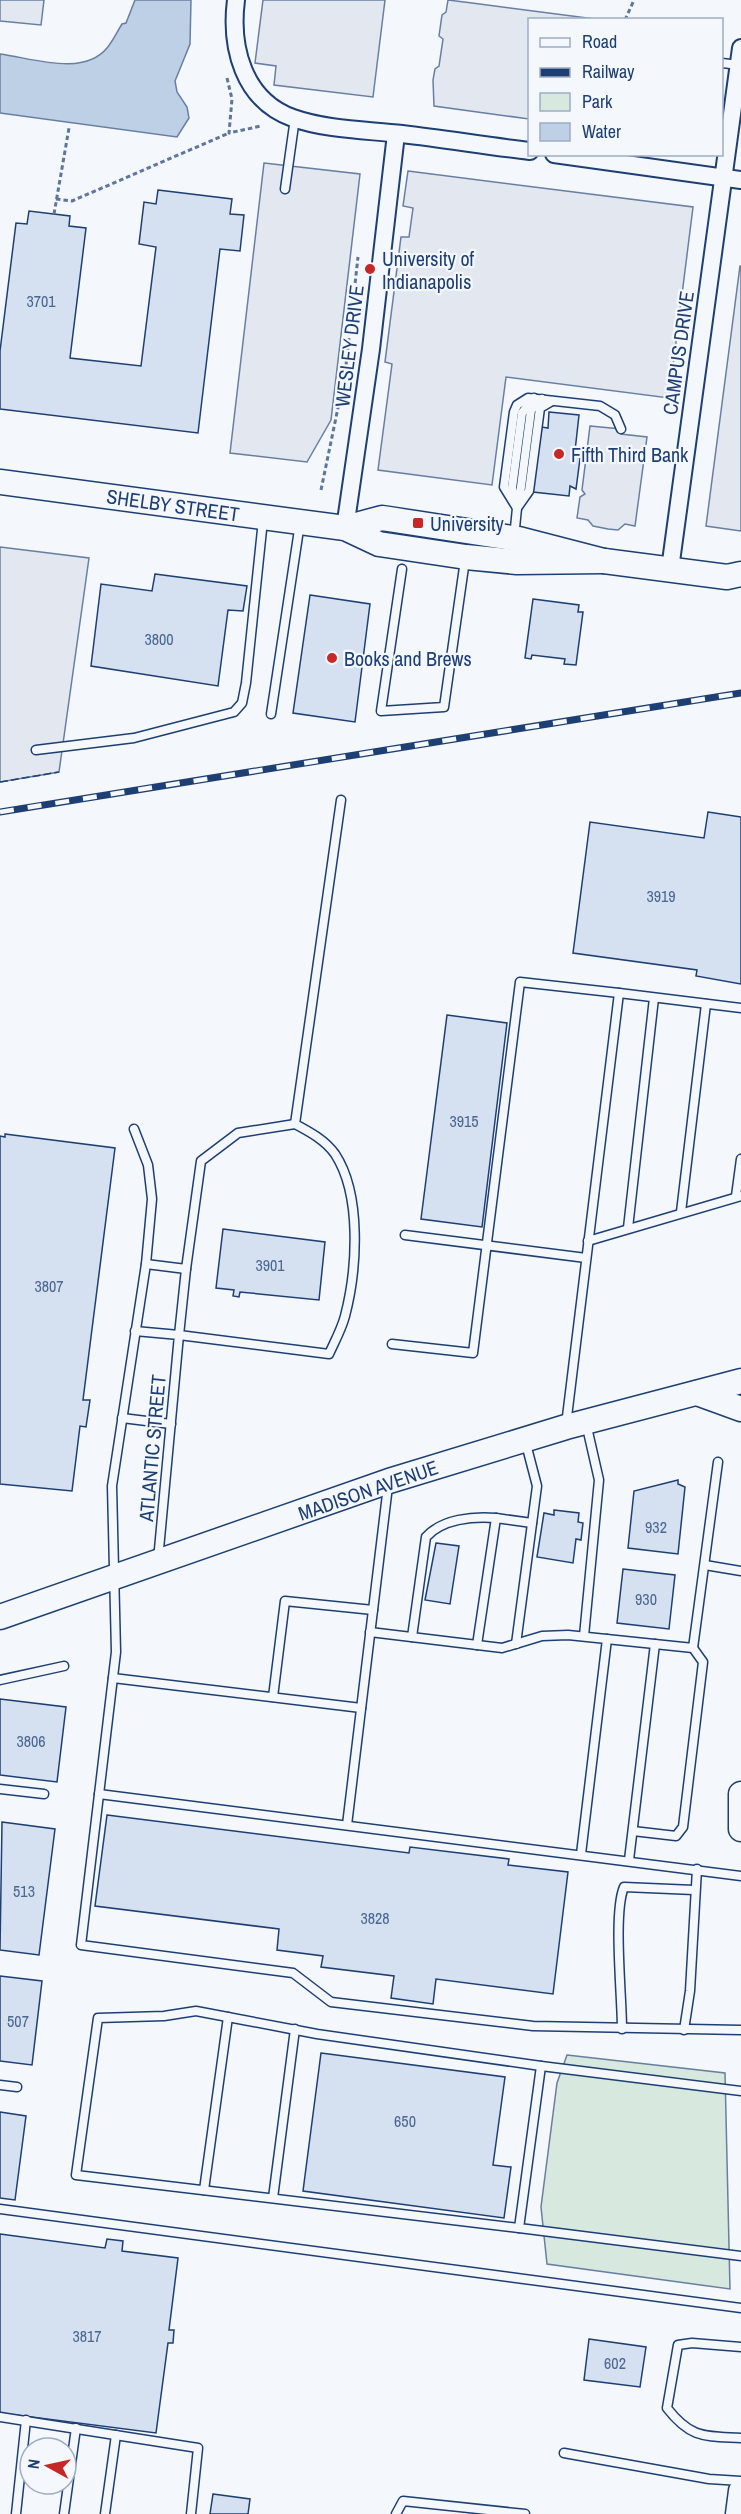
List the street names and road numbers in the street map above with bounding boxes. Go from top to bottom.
street label: WESLEY DRIVE [328,283,370,409]
street label: CAMPUS DRIVE [656,289,700,417]
street label: SHELBY STREET [105,482,241,528]
street label: ATLANTIC STREET [132,1373,172,1524]
street label: MADISON AVENUE [294,1453,442,1527]

